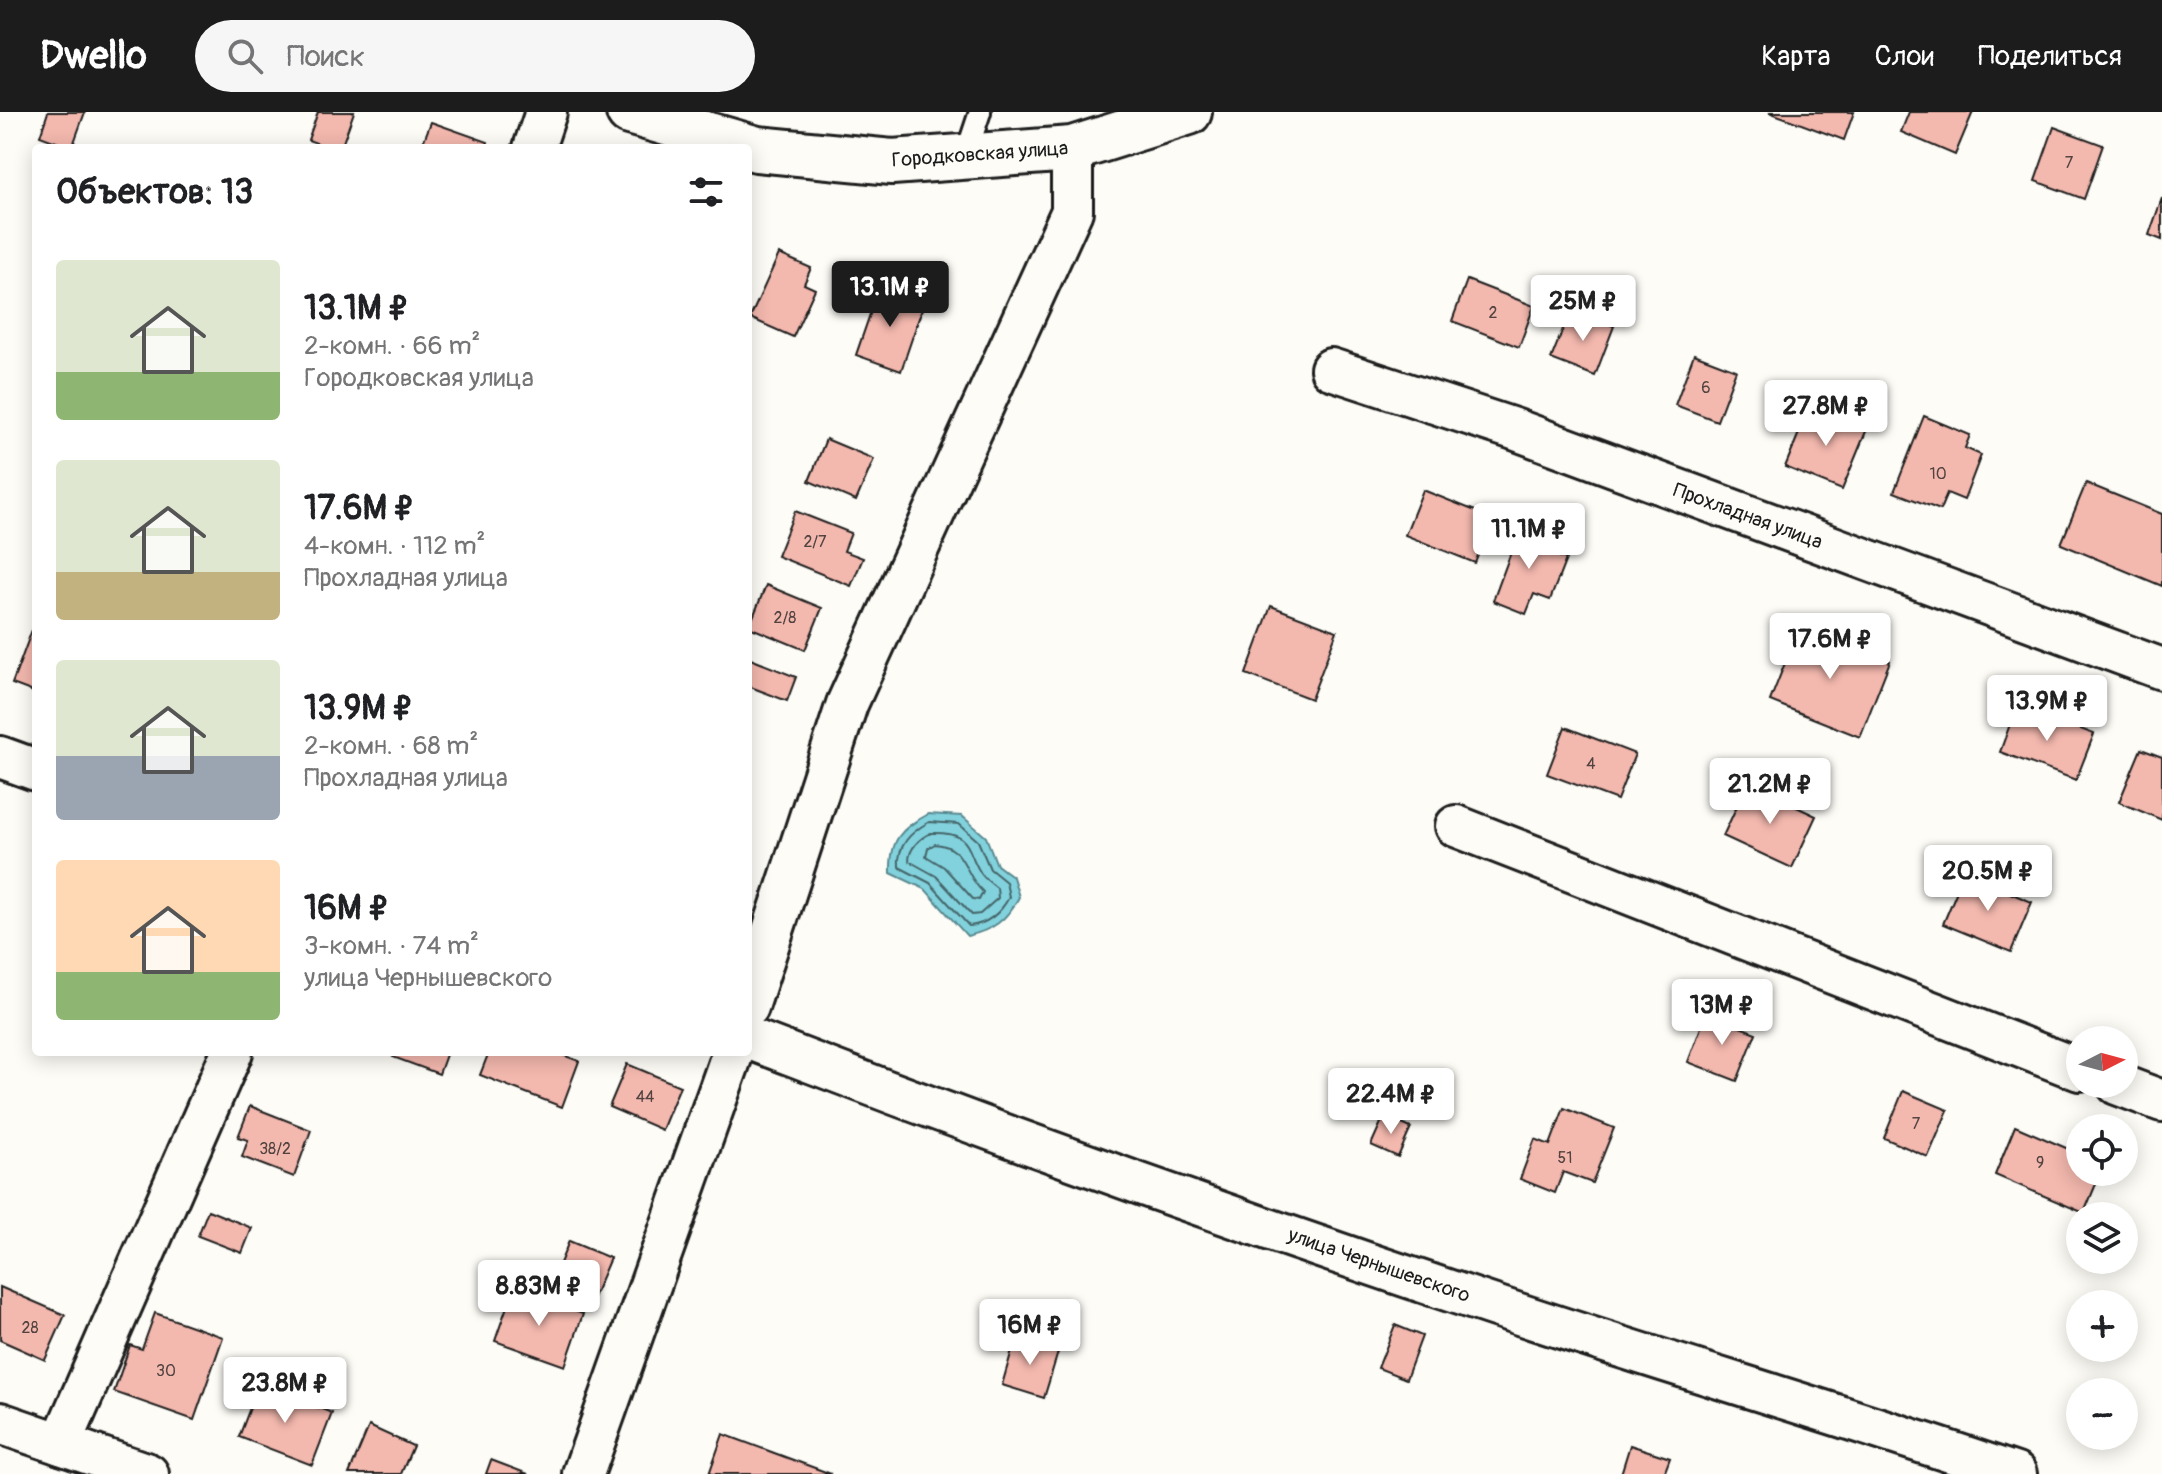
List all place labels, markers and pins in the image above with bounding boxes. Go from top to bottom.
pin: 13.1M ₽ [816,261,964,329]
pin: 25M ₽ [1527,275,1639,343]
pin: 27.8M ₽ [1752,380,1900,448]
pin: 11.1M ₽ [1455,503,1603,571]
pin: 17.6M ₽ [1756,613,1904,681]
pin: 13.9M ₽ [1973,675,2121,743]
pin: 21.2M ₽ [1696,758,1844,826]
pin: 20.5M ₽ [1914,845,2062,913]
pin: 13M ₽ [1666,979,1778,1047]
pin: 22.4M ₽ [1317,1068,1465,1136]
pin: 8.83M ₽ [465,1260,613,1328]
pin: 16M ₽ [974,1299,1086,1367]
pin: 23.8M ₽ [211,1357,359,1425]

